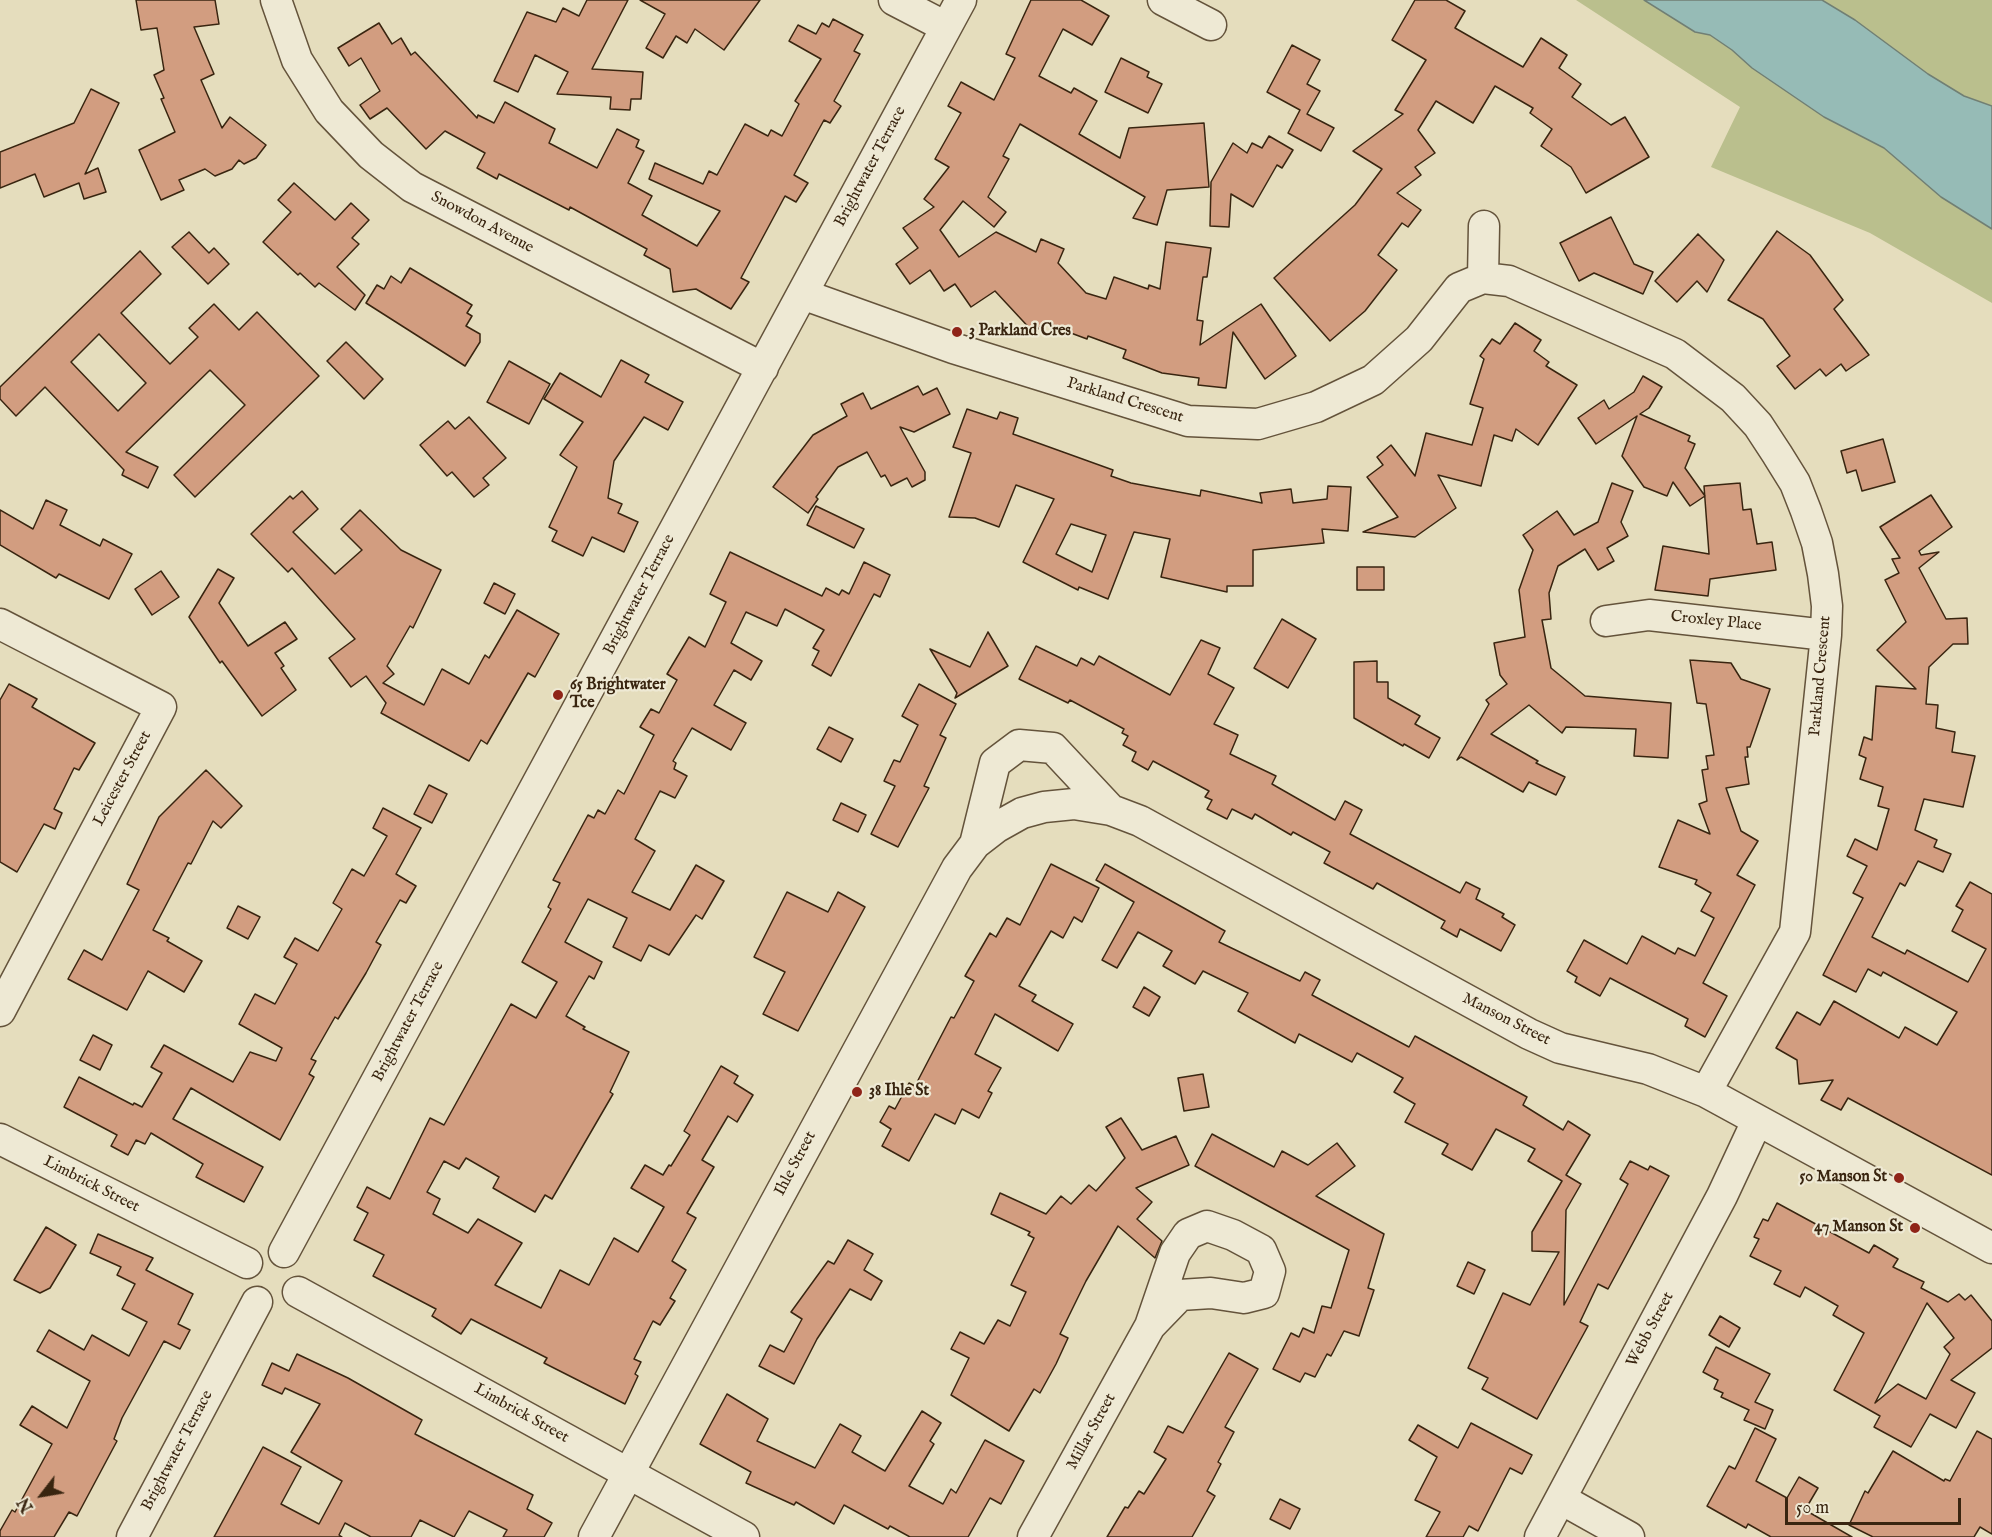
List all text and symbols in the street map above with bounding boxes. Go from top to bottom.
street label: Brightwater Terrace [831,104,911,230]
street label: Snowdon Avenue [427,188,537,258]
place label: 3 Parkland Cres [969,322,1071,342]
marker: 3 Parkland Cres [950,325,964,339]
street label: Parkland Crescent [1064,374,1186,428]
street label: Brightwater Terrace [600,532,680,658]
street label: Croxley Place [1670,608,1762,636]
street label: Parkland Crescent [1806,615,1836,737]
place label: 65 Brightwater Tce [570,676,666,714]
marker: 65 Brightwater Tce [551,688,565,702]
street label: Leicester Street [90,728,156,830]
street label: Brightwater Terrace [369,959,449,1085]
street label: Manson Street [1459,990,1553,1050]
place label: 38 Ihle St [869,1082,929,1102]
marker: 38 Ihle St [850,1085,864,1099]
street label: Ihle Street [771,1128,821,1200]
street label: Limbrick Street [40,1153,142,1217]
place label: 50 Manson St [1800,1168,1887,1188]
marker: 50 Manson St [1892,1171,1906,1185]
place label: 47 Manson St [1814,1218,1903,1238]
marker: 47 Manson St [1908,1221,1922,1235]
street label: Webb Street [1623,1289,1679,1371]
street label: Limbrick Street [470,1380,572,1448]
street label: Brightwater Terrace [138,1388,218,1514]
street label: Millar Street [1063,1391,1121,1473]
north arrow [12,1465,72,1525]
scale bar [1788,1486,1964,1524]
text: N [14,1493,39,1515]
text: 50 m [1796,1497,1829,1520]

